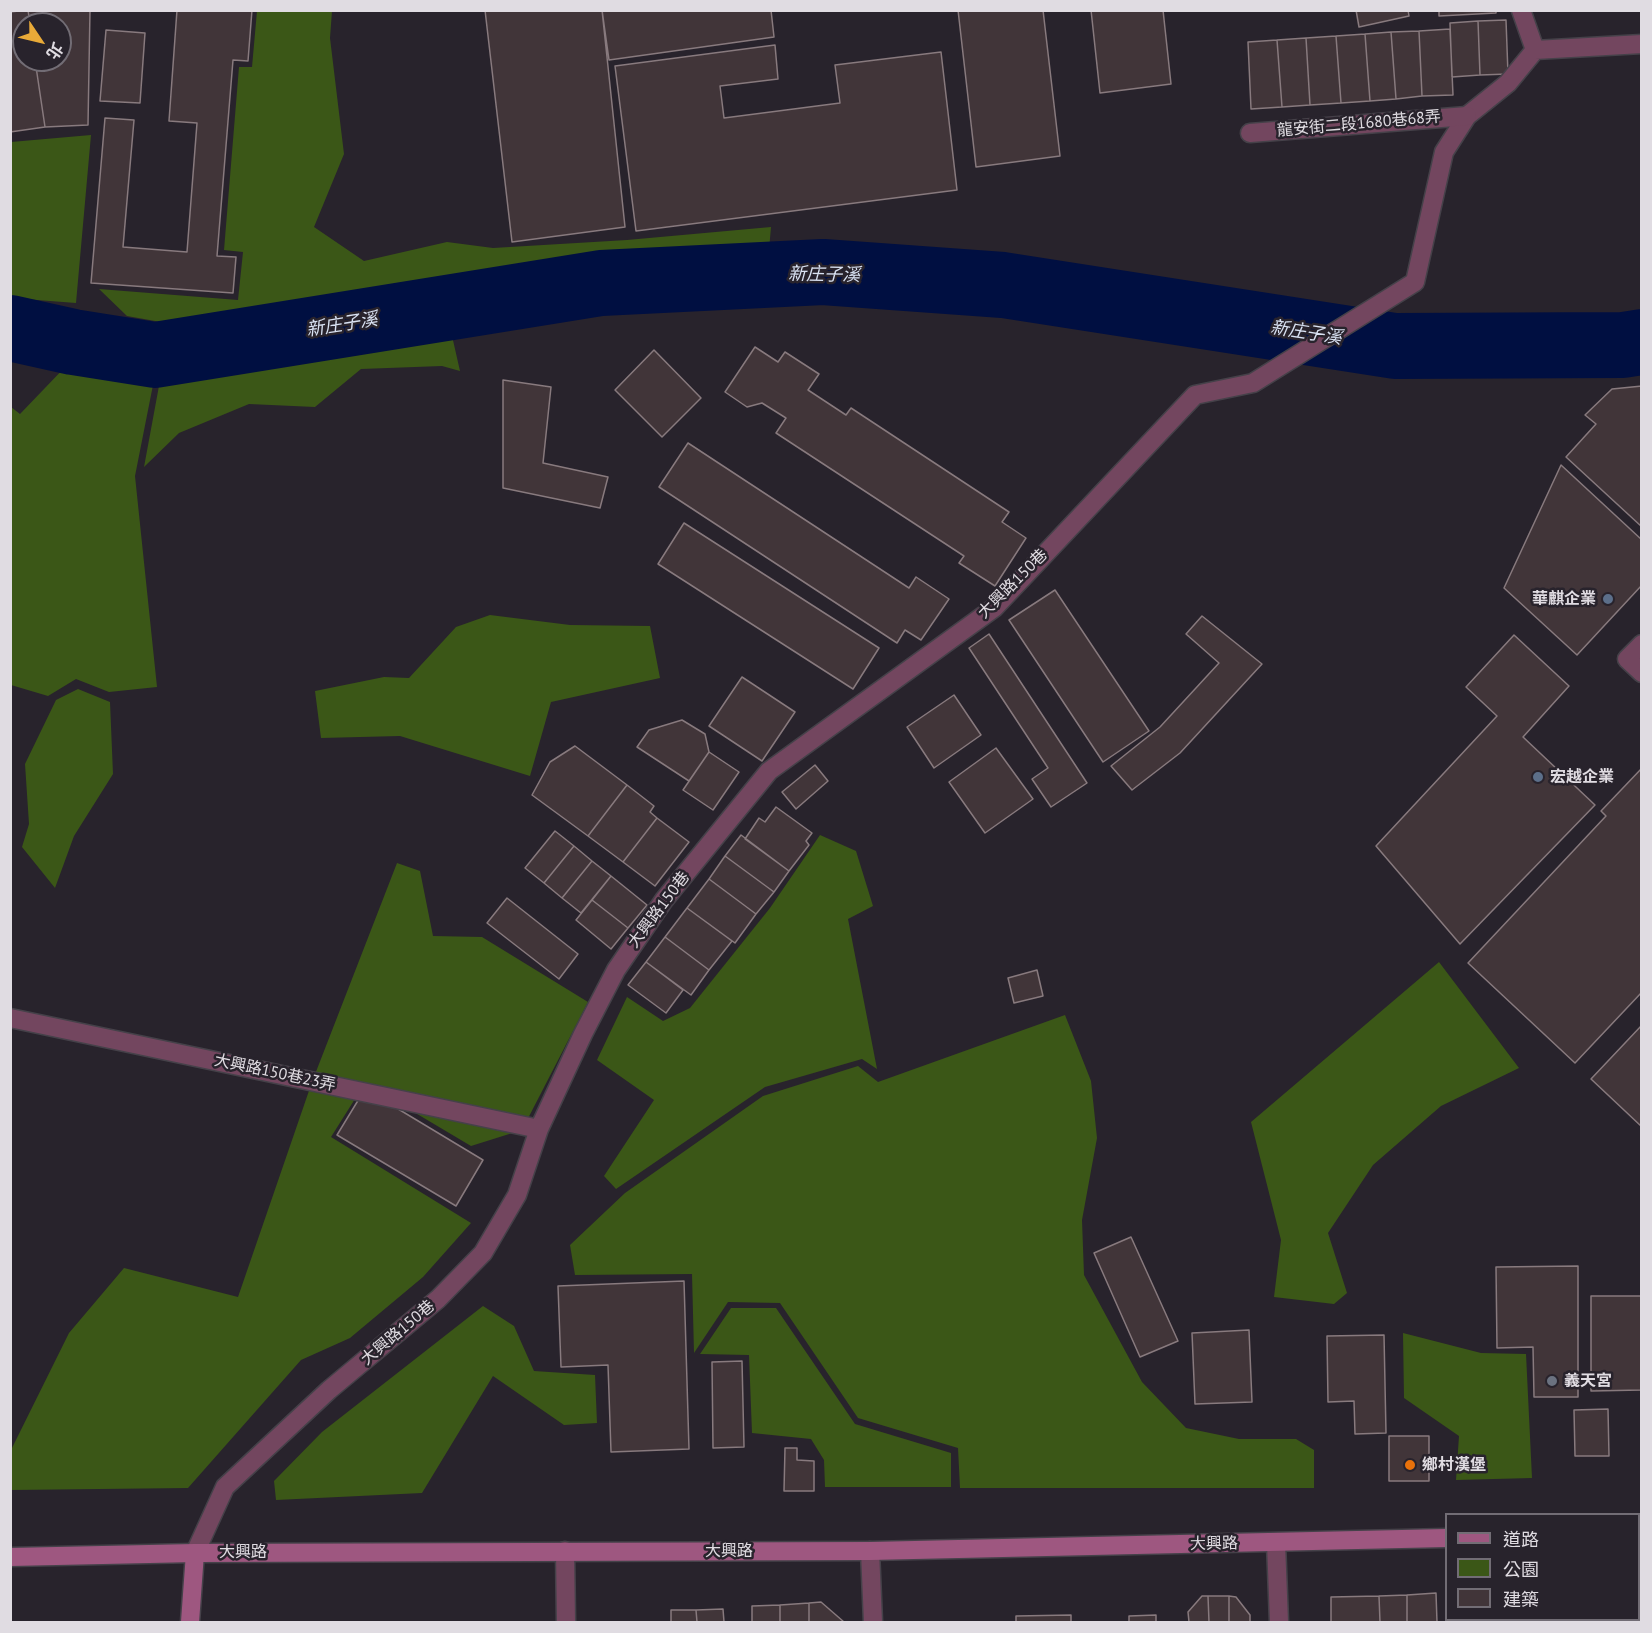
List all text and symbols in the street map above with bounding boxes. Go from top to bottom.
north arrow [12,12,72,72]
text: 北 [42,39,68,63]
street label: 龍安街二段1680巷68弄 [1276,107,1442,141]
water label: 新庄子溪 [788,264,860,286]
water label: 新庄子溪 [305,309,379,341]
water label: 新庄子溪 [1269,317,1343,349]
street label: 大興路150巷 [974,545,1052,623]
place label: 華麒企業 [1532,589,1596,609]
marker: 華麒企業 [1601,592,1615,606]
place label: 宏越企業 [1550,767,1614,787]
marker: 宏越企業 [1531,770,1545,784]
street label: 大興路150巷 [624,868,694,952]
street label: 大興路150巷23弄 [213,1051,337,1095]
street label: 大興路150巷 [357,1297,439,1369]
place label: 義天宮 [1564,1371,1612,1391]
marker: 義天宮 [1545,1374,1559,1388]
place label: 鄉村漢堡 [1422,1455,1486,1475]
marker: 鄉村漢堡 [1403,1458,1417,1472]
legend [1445,1513,1640,1621]
text: 道路 [1503,1528,1539,1551]
street label: 大興路 [1190,1534,1238,1554]
street label: 大興路 [705,1541,753,1561]
street label: 大興路 [219,1542,267,1562]
text: 公園 [1503,1558,1539,1581]
text: 建築 [1503,1588,1539,1611]

